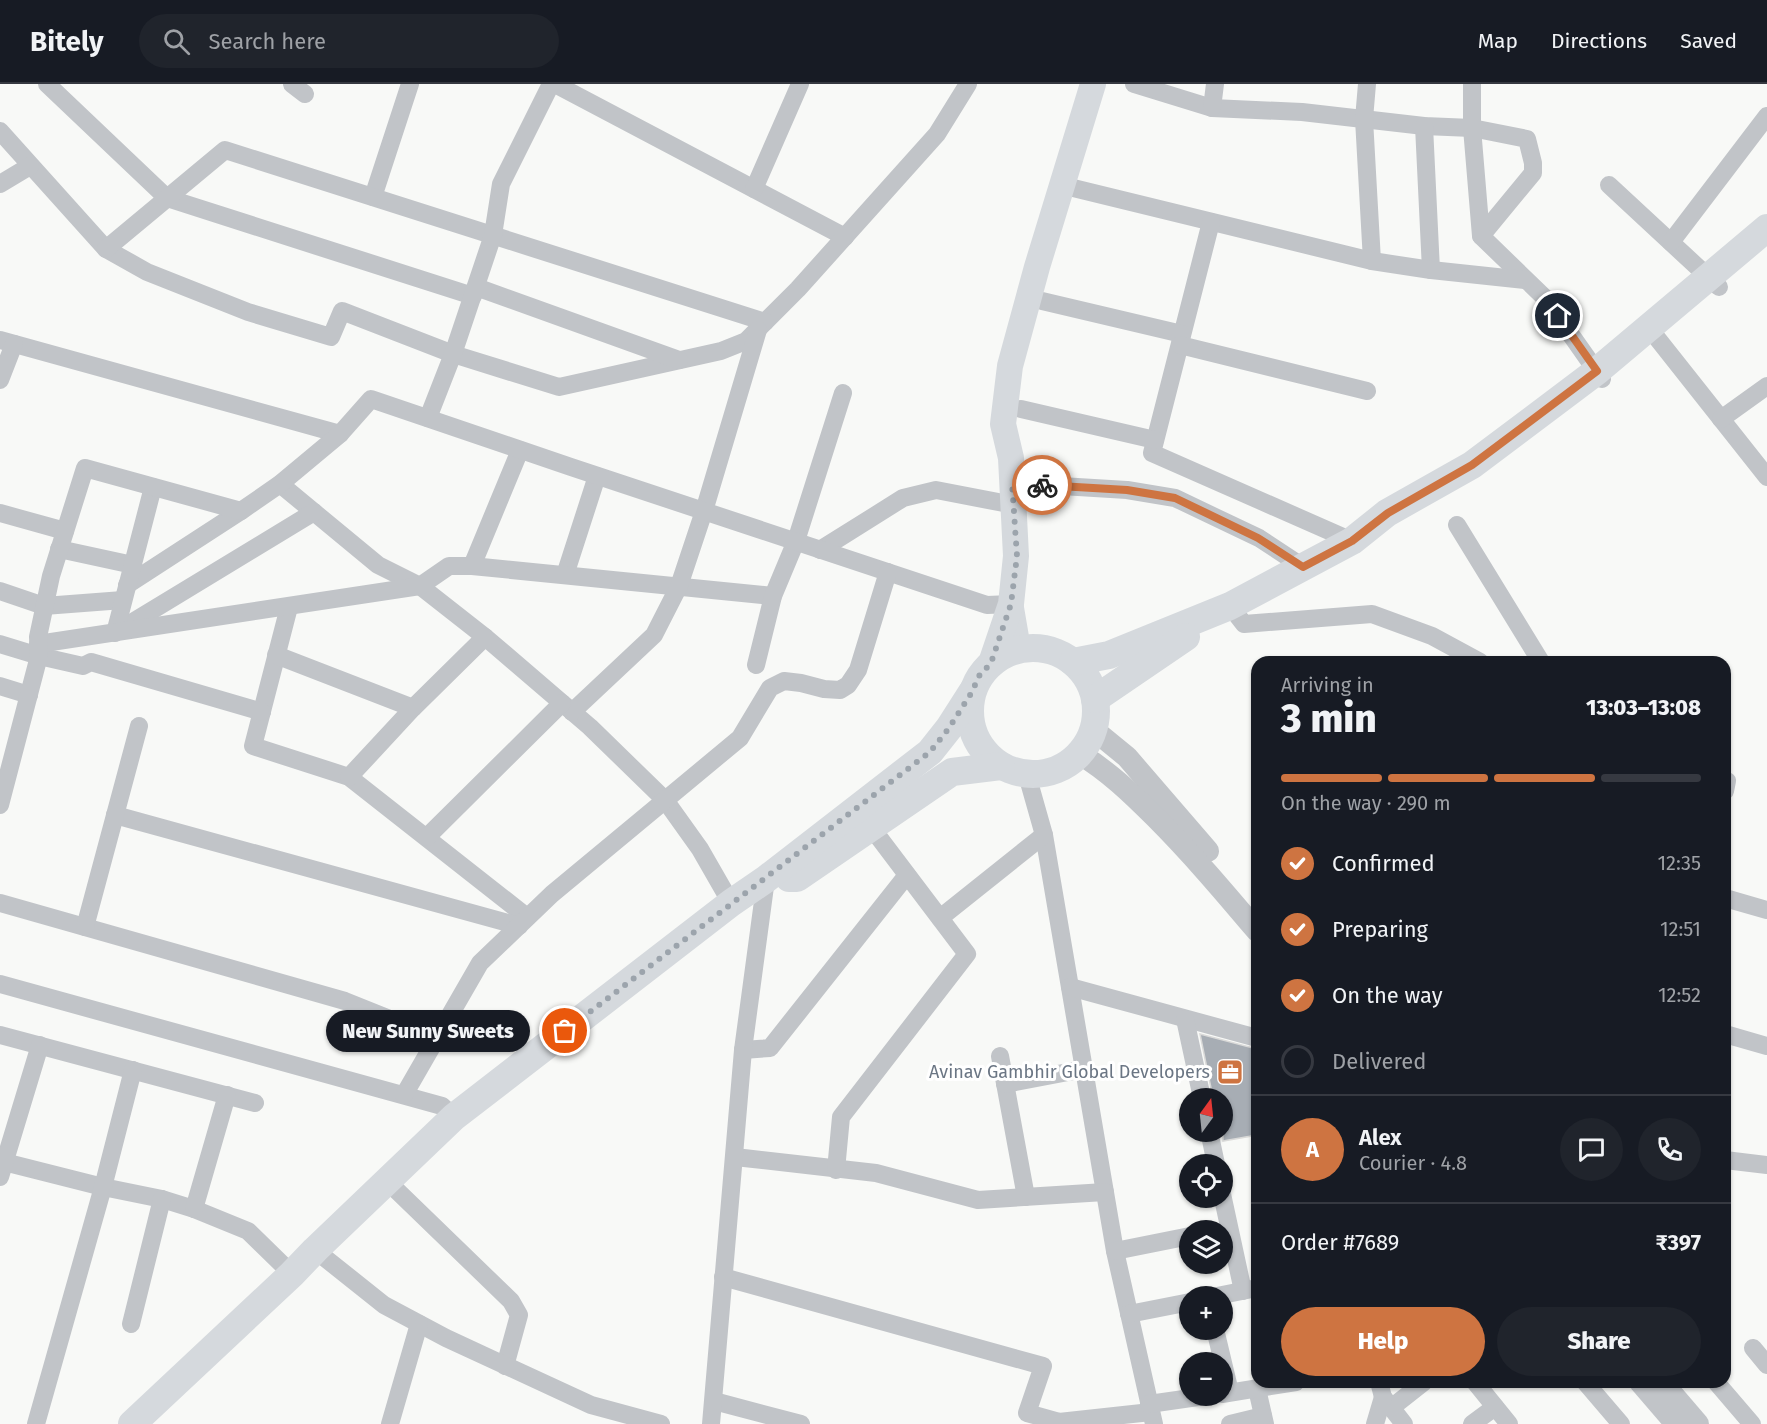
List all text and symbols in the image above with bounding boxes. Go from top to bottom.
search box [139,14,559,68]
text: Bitely [30,25,103,58]
icon: search [160,25,193,58]
text: Search here [208,28,326,55]
text: Map [1478,28,1518,54]
text: Directions [1551,28,1647,54]
text: Saved [1680,28,1737,54]
pin [1532,290,1583,341]
icon: home [1541,299,1574,332]
courier [1012,455,1072,515]
icon: bike [1026,469,1059,502]
text: Arriving in [1281,673,1374,697]
text: 13:03–13:08 [1586,694,1701,721]
text: 3 min [1281,696,1377,742]
text: On the way · 290 m [1281,791,1451,815]
icon: check [1281,847,1314,880]
text: Confirmed [1332,850,1435,877]
text: 12:35 [1657,851,1701,875]
icon: check [1281,913,1314,946]
text: Preparing [1332,916,1428,943]
text: 12:51 [1660,917,1701,941]
icon: check [1281,979,1314,1012]
text: On the way [1332,982,1443,1009]
text: 12:52 [1658,983,1701,1007]
pin [539,1005,590,1056]
callout: New Sunny Sweets [325,1010,529,1052]
icon: bag [548,1014,581,1047]
text: New Sunny Sweets [342,1019,514,1043]
text: Delivered [1332,1048,1427,1075]
office icon: Avinav Gambhir Global Developers [1215,1057,1245,1087]
place label: Avinav Gambhir Global Developers [929,1061,1210,1083]
north arrow [1179,1088,1233,1142]
map controls [1179,1088,1233,1406]
button: chat [1560,1118,1623,1181]
button: phone [1638,1118,1701,1181]
text: Alex [1359,1124,1402,1151]
text: A [1306,1136,1319,1163]
text: Courier · 4.8 [1359,1151,1467,1175]
button: locate [1179,1154,1233,1208]
button: layers [1179,1220,1233,1274]
text: Order #7689 [1281,1229,1399,1256]
text: ₹397 [1656,1229,1701,1256]
button: + [1179,1286,1233,1340]
button: Help [1281,1307,1485,1376]
button: Share [1497,1307,1701,1376]
button: − [1179,1352,1233,1406]

